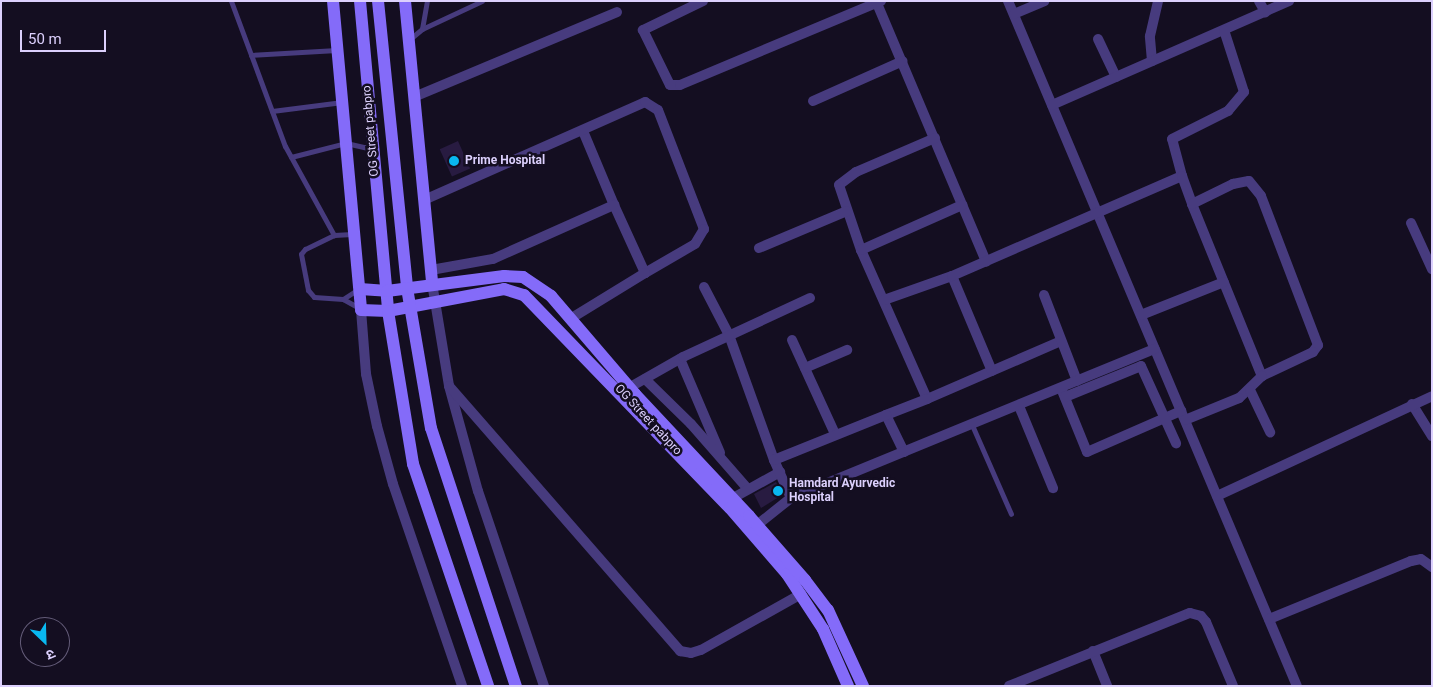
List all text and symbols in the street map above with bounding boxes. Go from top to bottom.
scale bar [22,20,109,52]
text: 50 m [28,30,62,48]
street label: OG Street pabpro [360,85,382,177]
marker: Prime Hospital [447,154,461,168]
place label: Prime Hospital [465,154,545,168]
street label: OG Street pabpro [612,382,684,458]
place label: Hamdard Ayurvedic Hospital [789,477,895,505]
marker: Hamdard Ayurvedic Hospital [771,484,785,498]
north arrow [20,617,70,667]
text: उ [44,646,58,664]

